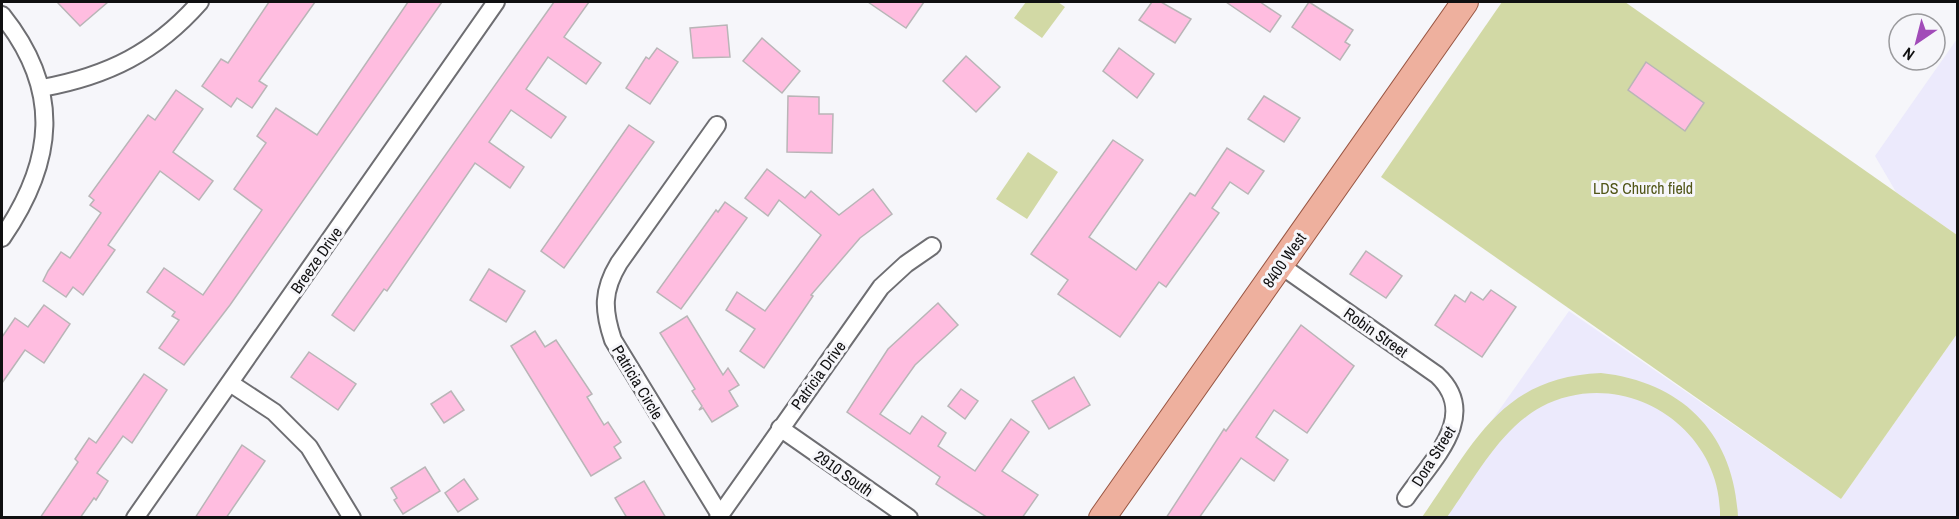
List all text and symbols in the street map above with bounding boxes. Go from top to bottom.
north arrow [1887,12,1947,72]
text: N [1898,43,1919,66]
park label: LDS Church field [1593,177,1693,199]
street label: Breeze Drive [285,222,347,298]
street label: 8400 West [1257,228,1311,292]
street label: Robin Street [1340,302,1413,362]
street label: Patricia Drive [786,336,850,414]
street label: Patricia Circle [607,341,669,423]
street label: Dora Street [1406,421,1460,490]
street label: 2910 South [810,445,878,501]

